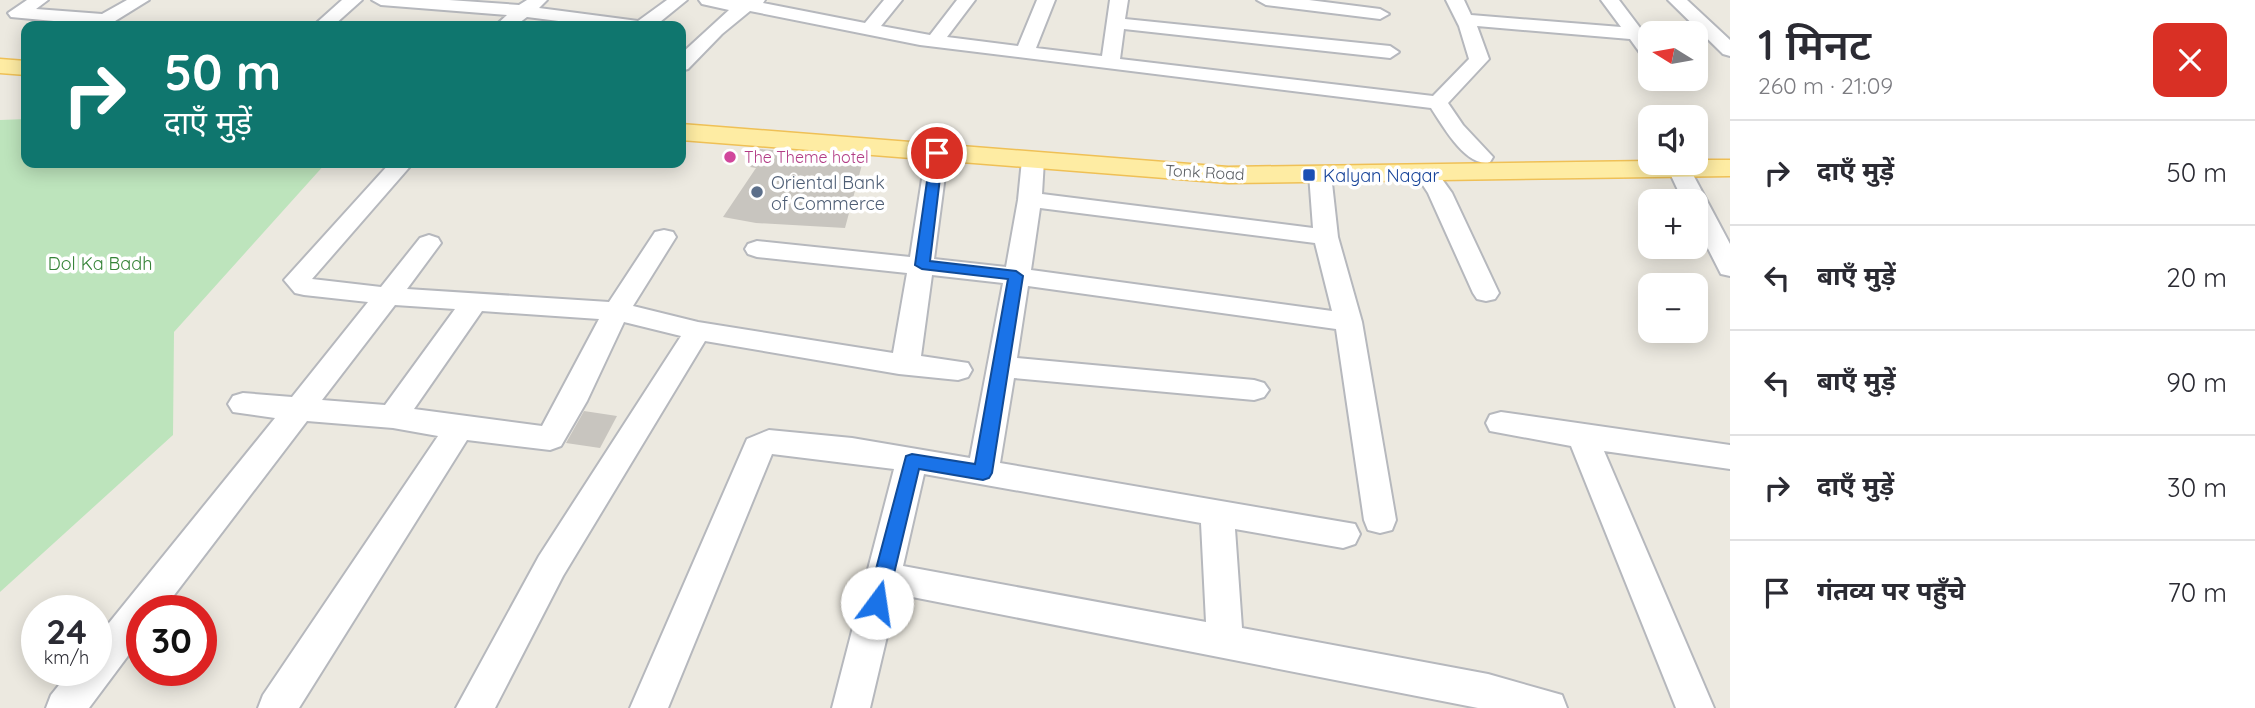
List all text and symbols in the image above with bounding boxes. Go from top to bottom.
text: 1 मिनट [1758,18,1871,71]
north arrow [1638,21,1708,91]
map controls [1638,21,1708,343]
button: close [2153,23,2227,97]
text: 50 m [164,41,281,102]
icon: right [49,49,140,140]
text: 260 m · 21:09 [1758,71,1893,100]
text: दाएँ मुड़ें [164,102,252,142]
button: sound [1638,105,1708,175]
pin [907,123,967,183]
icon: arrive [918,134,956,172]
place label: The Theme hotel [744,147,869,167]
marker: The Theme hotel [722,149,738,165]
icon: right [1758,154,1796,192]
text: दाएँ मुड़ें [1817,154,1894,187]
text: 50 m [2167,156,2227,189]
street label: Tonk Road [1165,160,1245,184]
place label: Kalyan Nagar [1323,164,1439,187]
marker: Kalyan Nagar [1301,167,1317,183]
place label: Oriental Bank of Commerce [771,171,885,215]
marker: Oriental Bank of Commerce [749,184,765,200]
button: + [1638,189,1708,259]
park label: Dol Ka Badh [48,252,152,275]
icon: left [1758,259,1796,297]
text: बाएँ मुड़ें [1817,259,1896,292]
text: 20 m [2166,261,2227,294]
button: − [1638,273,1708,343]
icon: left [1758,364,1796,402]
text: बाएँ मुड़ें [1817,364,1896,397]
text: 90 m [2166,366,2227,399]
icon: right [1758,469,1796,507]
text: दाएँ मुड़ें [1817,469,1894,502]
text: 30 m [2167,471,2227,504]
position arrow [840,566,914,640]
icon: arrive [1758,574,1796,612]
text: गंतव्य पर पहुँचे [1817,574,1965,607]
text: 70 m [2167,576,2227,609]
speed limit sign: 30 [126,595,217,686]
text: 24 [46,609,87,653]
text: km/h [44,646,89,669]

